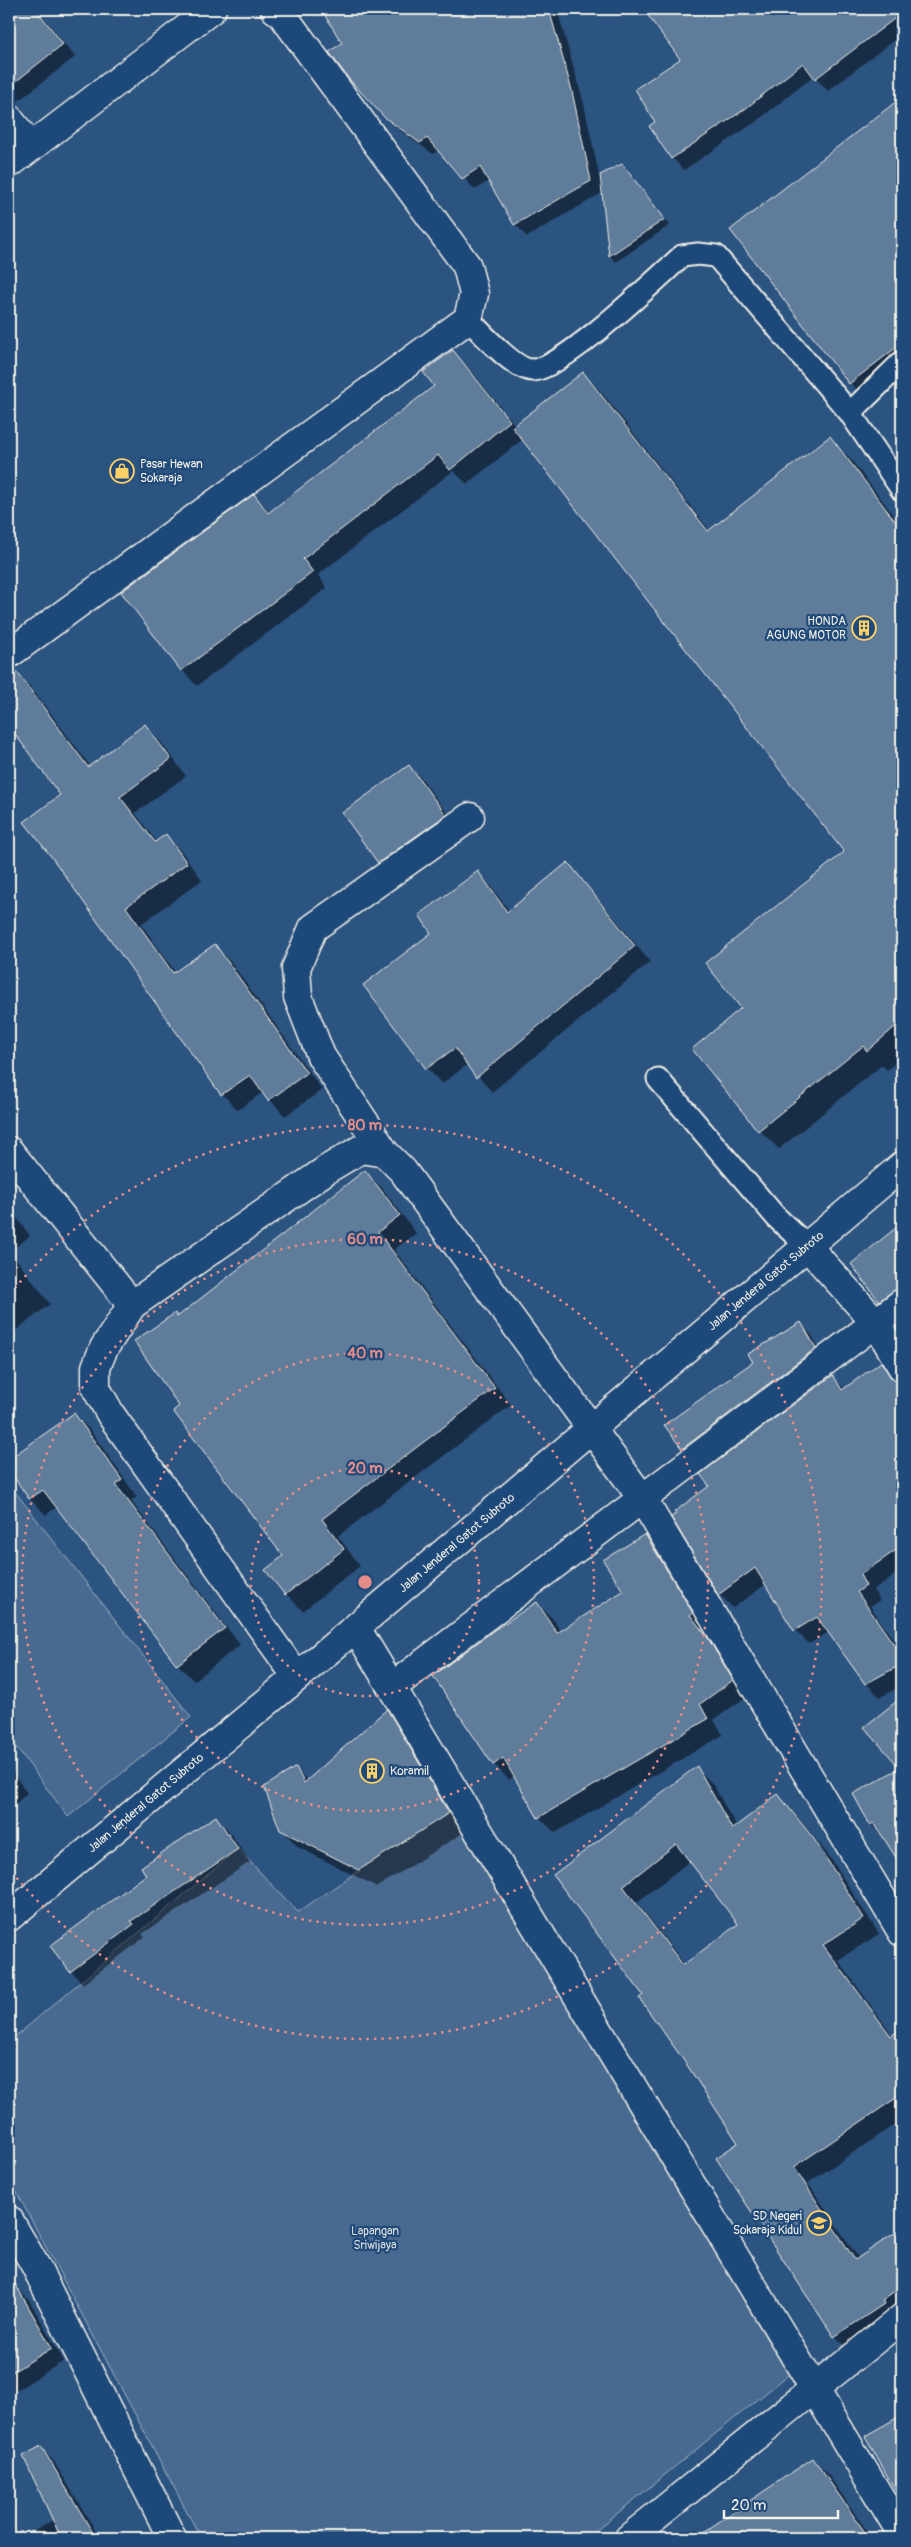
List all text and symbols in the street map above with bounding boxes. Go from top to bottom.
place label: Pasar Hewan Sokaraja [140,457,203,486]
shop icon: Pasar Hewan Sokaraja [109,458,135,484]
place label: HONDA AGUNG MOTOR [766,614,846,643]
building icon: HONDA AGUNG MOTOR [851,615,877,641]
text: 80 m [348,1116,382,1135]
street label: Jalan Jenderal Gatot Subroto [705,1228,827,1334]
text: 60 m [347,1230,383,1249]
text: 40 m [347,1344,383,1363]
text: 20 m [347,1459,383,1478]
street label: Jalan Jenderal Gatot Subroto [396,1490,518,1596]
centre of rings [356,1573,374,1591]
street label: Jalan Jenderal Gatot Subroto [85,1750,207,1856]
building icon: Koramil [359,1758,385,1784]
place label: Koramil [390,1764,429,1779]
place label: SD Negeri Sokaraja Kidul [733,2209,802,2238]
school or university icon: SD Negeri Sokaraja Kidul [806,2210,832,2236]
park label: Lapangan Sriwijaya [351,2224,399,2253]
scale bar [724,2487,837,2519]
text: 20 m [731,2496,766,2515]

